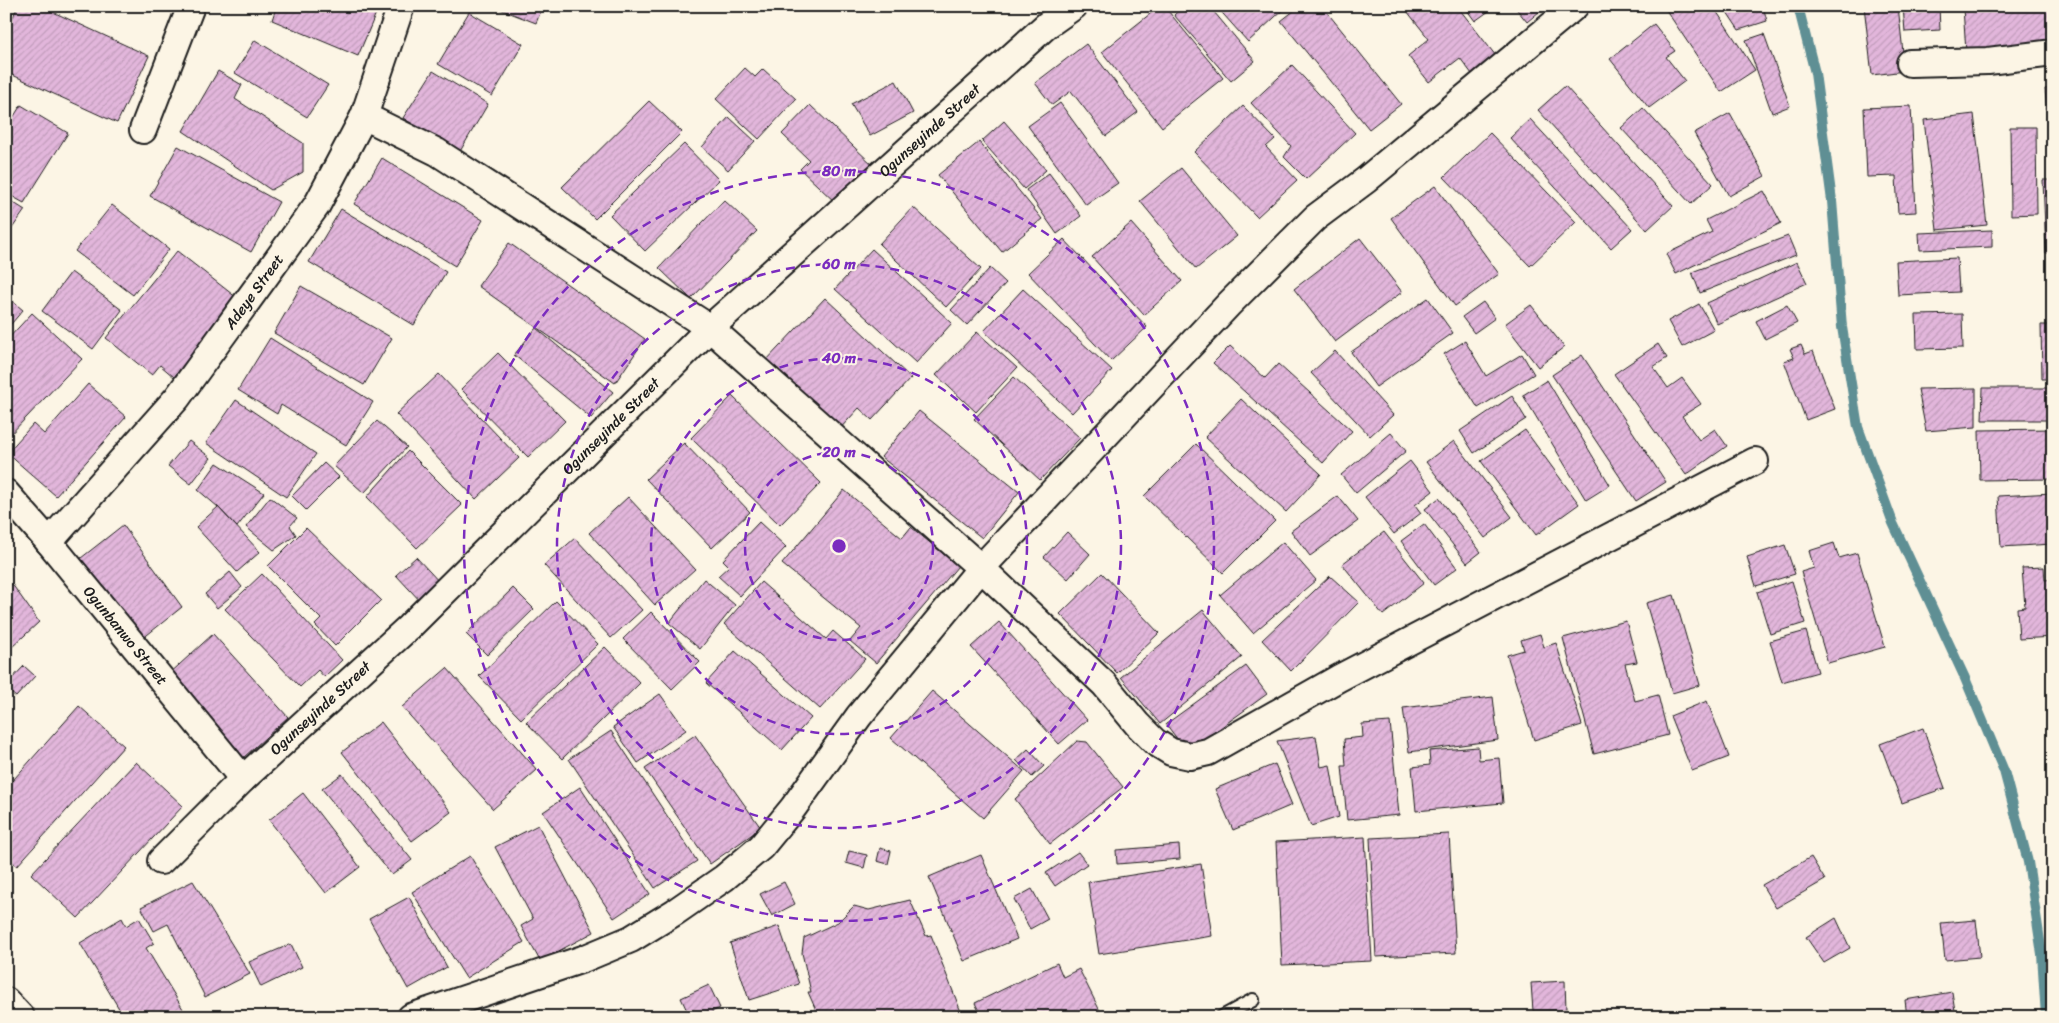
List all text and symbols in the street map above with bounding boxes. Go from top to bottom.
street label: Ogunseyinde Street [873,77,988,183]
text: 80 m [821,158,856,184]
street label: Adeye Street [217,248,291,336]
text: 60 m [821,251,856,277]
text: 40 m [821,345,857,371]
street label: Ogunseyinde Street [556,370,667,481]
text: 20 m [821,439,856,465]
centre of rings [830,537,848,555]
street label: Ogunbanwo Street [77,580,175,691]
street label: Ogunseyinde Street [264,654,378,762]

